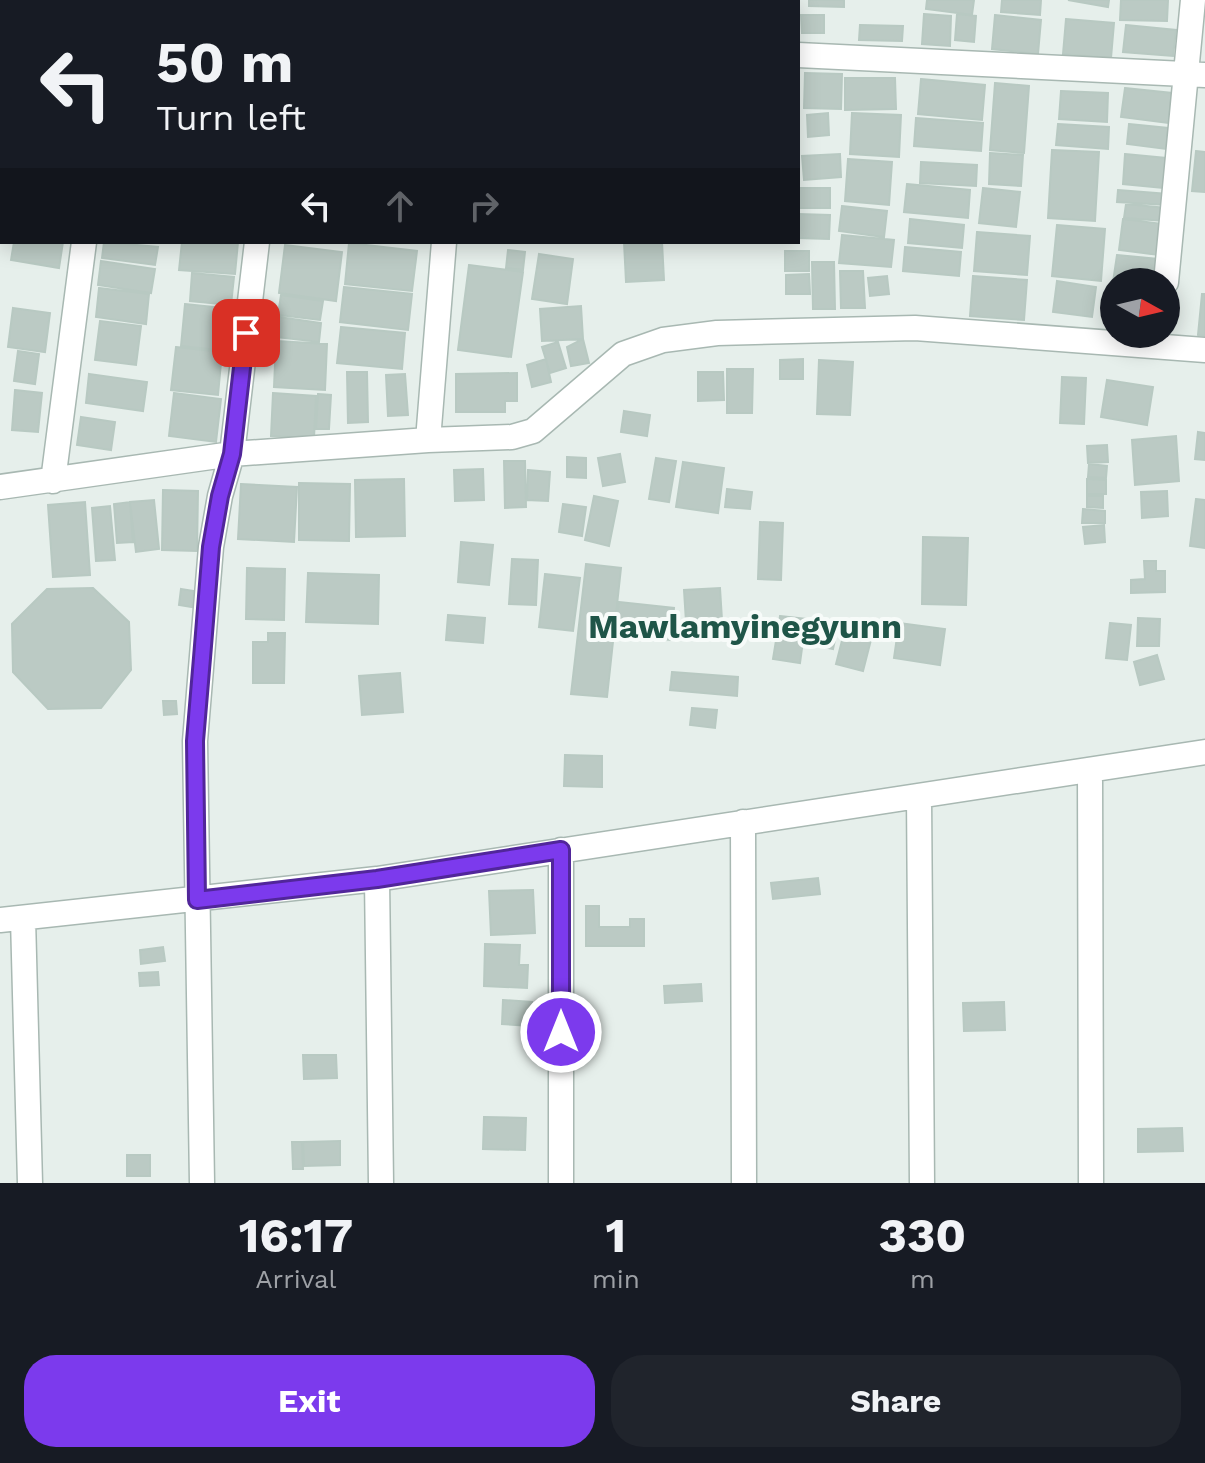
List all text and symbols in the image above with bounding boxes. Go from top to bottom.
text: 50 m [156,30,293,96]
icon: left [24,32,128,136]
text: Turn left [156,97,306,139]
icon: left [294,184,338,228]
icon: ahead [378,184,422,228]
icon: right [462,184,506,228]
north arrow [1100,268,1180,348]
map controls [1100,268,1180,348]
pin [212,299,280,367]
icon: arrive [224,311,268,355]
district label: Mawlamyinegyunn [588,606,902,646]
position arrow [519,990,603,1074]
text: 16:17 [239,1207,353,1264]
text: 1 [606,1207,626,1264]
text: 330 [878,1207,966,1264]
text: Arrival [255,1264,337,1294]
text: min [592,1264,640,1294]
text: m [910,1264,935,1294]
button: Exit [24,1355,595,1447]
button: Share [611,1355,1181,1447]

